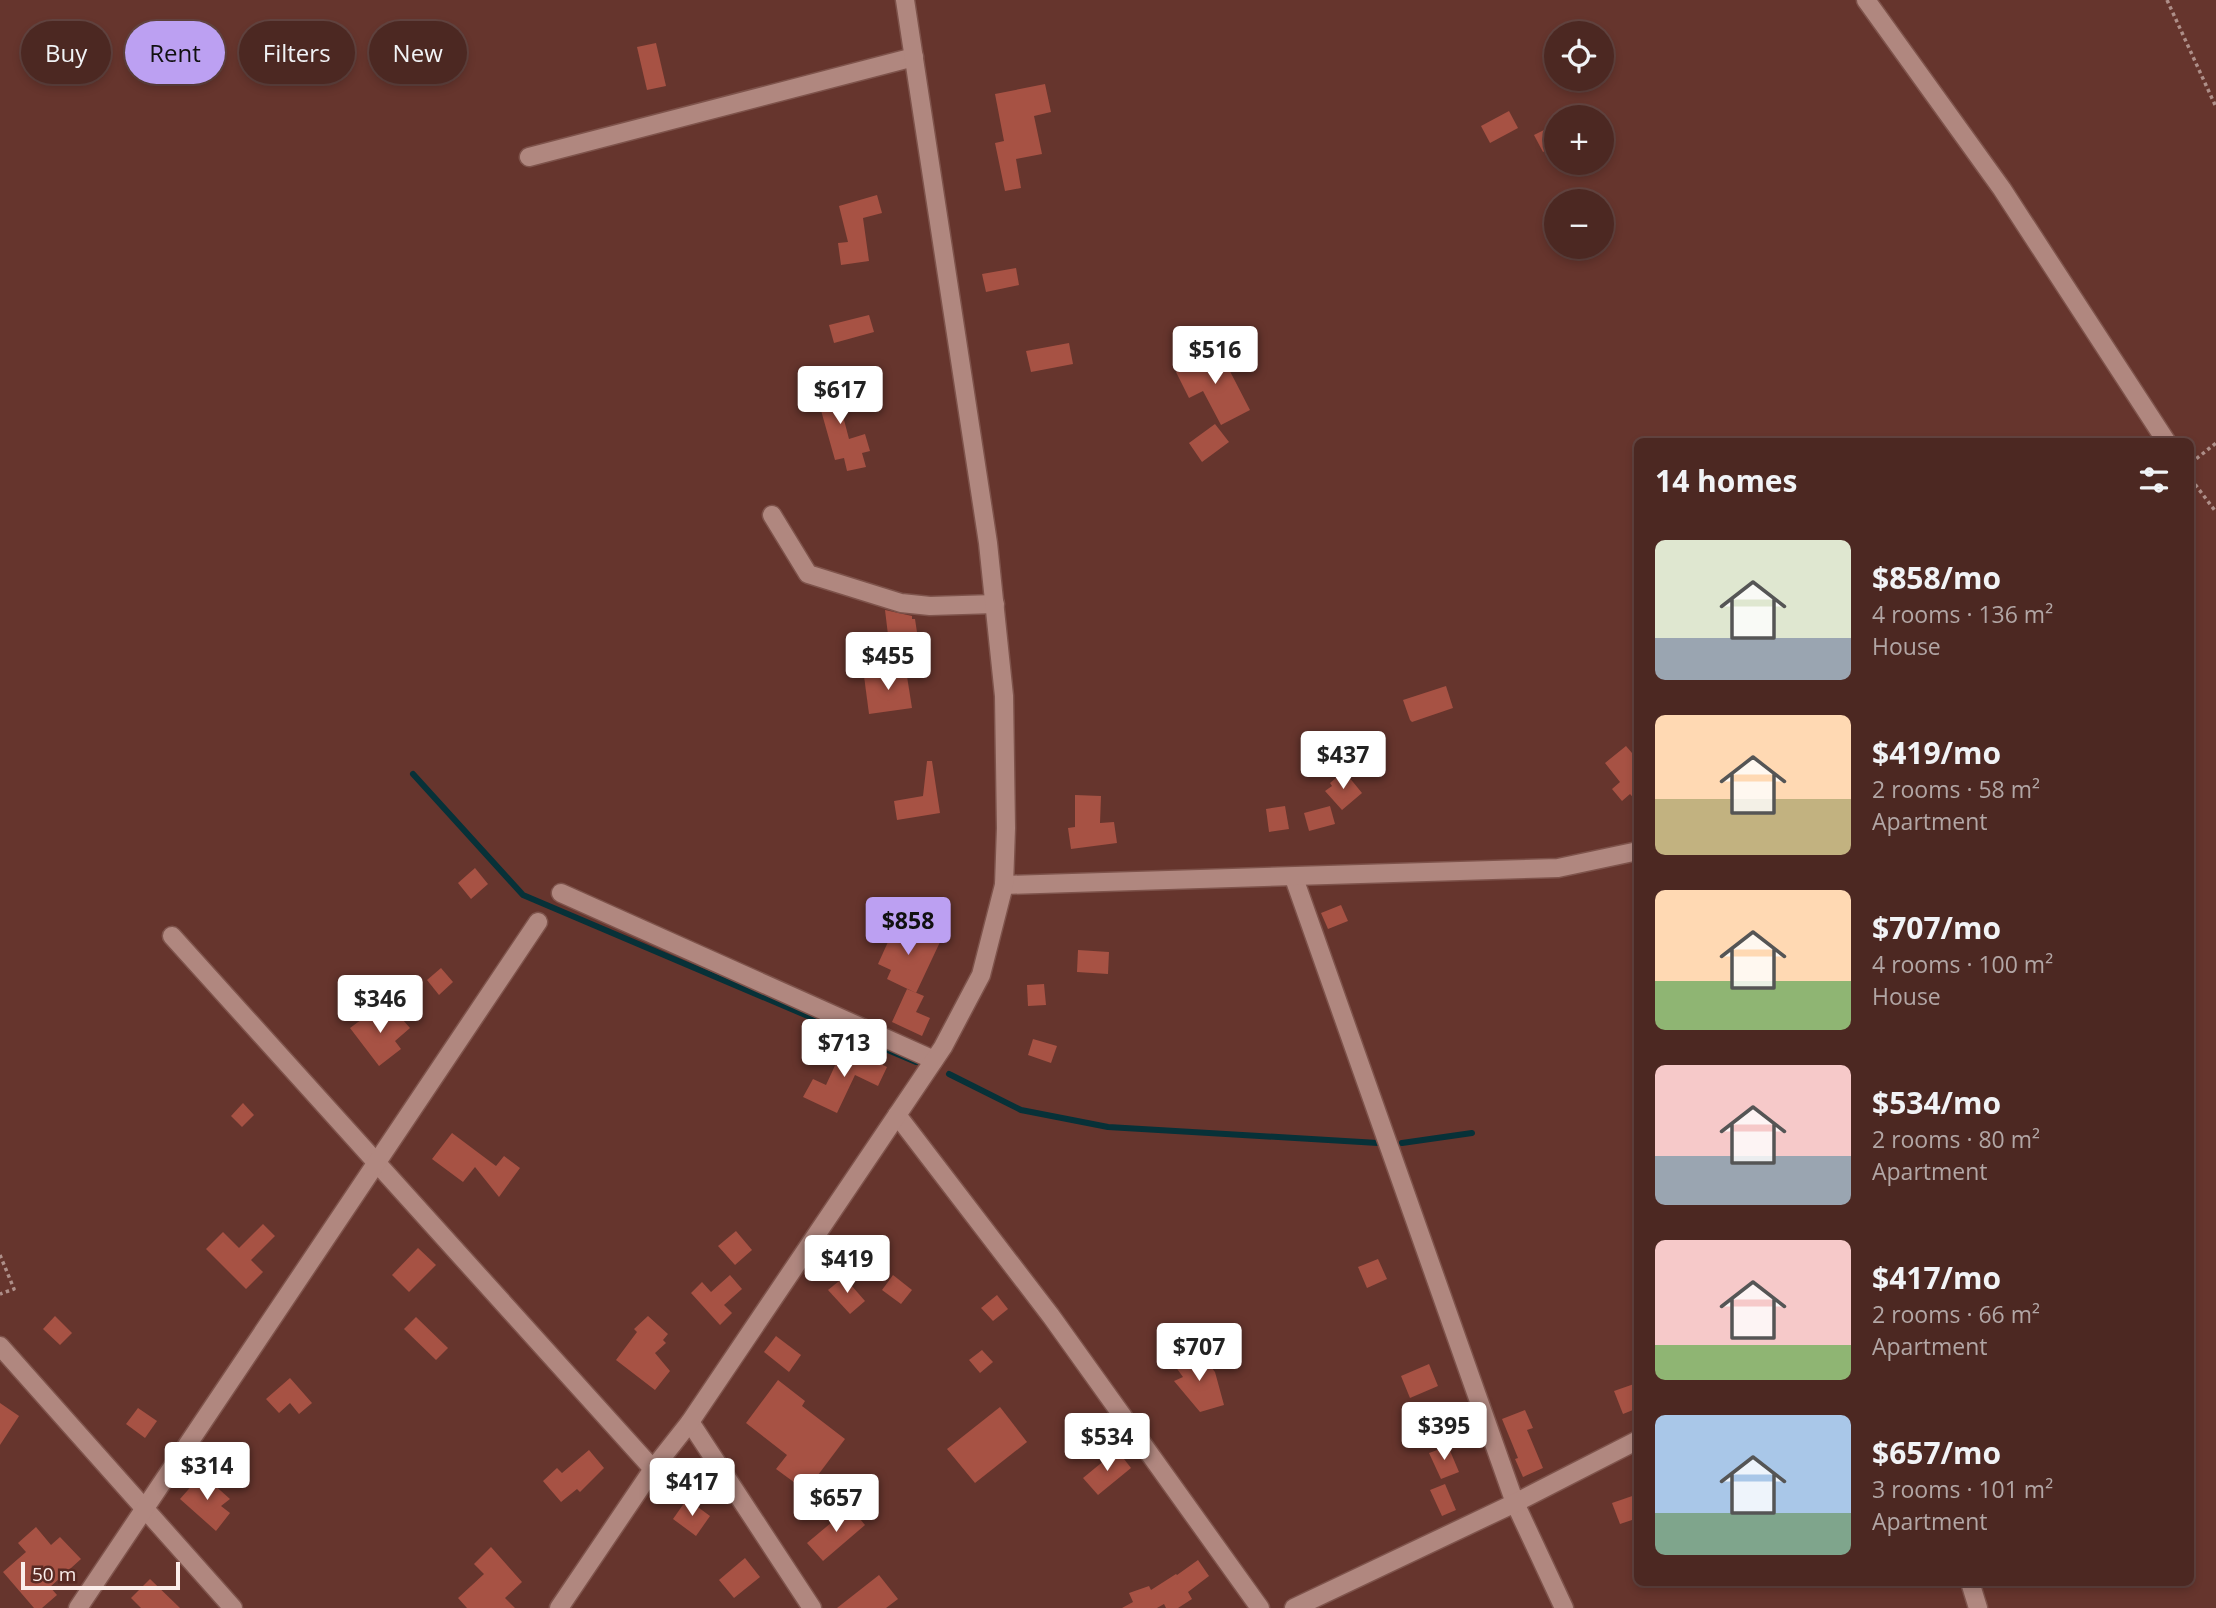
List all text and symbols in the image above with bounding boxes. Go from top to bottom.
chip: Buy [21,21,111,84]
chip: Rent [125,21,225,84]
chip: Filters [239,21,355,84]
chip: New [369,21,467,84]
map controls [1544,21,1614,259]
button: locate [1544,21,1614,91]
button: + [1544,105,1614,175]
button: − [1544,189,1614,259]
pin: $516 [1174,326,1256,386]
text: $516 [1189,333,1241,365]
pin: $617 [799,366,881,426]
text: $617 [814,373,866,405]
text: 14 homes [1655,460,1798,501]
icon: filters [2135,461,2173,499]
text: $858/mo [1872,557,2001,598]
icon: home [1711,568,1795,652]
text: 4 rooms · 136 m² [1872,598,2053,630]
text: House [1872,630,1941,662]
pin: $455 [847,632,929,692]
text: $455 [862,639,914,671]
pin: $437 [1302,732,1384,791]
text: $419/mo [1872,732,2001,773]
text: $437 [1317,738,1369,770]
icon: home [1711,743,1795,827]
text: 2 rooms · 58 m² [1872,773,2040,805]
text: Apartment [1872,805,1988,837]
pin: $858 [867,898,949,957]
text: $858 [882,904,934,936]
text: $707/mo [1872,907,2001,948]
icon: home [1711,918,1795,1002]
text: 4 rooms · 100 m² [1872,948,2053,980]
pin: $346 [339,976,421,1035]
text: House [1872,980,1941,1012]
text: $346 [354,982,406,1014]
pin: $713 [803,1020,885,1079]
text: $713 [818,1026,870,1058]
text: $534/mo [1872,1082,2001,1123]
icon: home [1711,1093,1795,1177]
text: 2 rooms · 80 m² [1872,1123,2040,1155]
text: Apartment [1872,1155,1988,1187]
pin: $419 [806,1236,888,1295]
text: $419 [821,1242,873,1274]
text: $417/mo [1872,1257,2001,1298]
icon: home [1711,1268,1795,1352]
text: 2 rooms · 66 m² [1872,1298,2040,1330]
pin: $707 [1158,1324,1240,1383]
text: $707 [1173,1330,1225,1362]
text: Apartment [1872,1330,1988,1362]
pin: $395 [1403,1402,1485,1462]
text: $395 [1418,1409,1470,1441]
pin: $534 [1066,1414,1148,1473]
text: $534 [1081,1420,1133,1452]
text: $657/mo [1872,1432,2001,1473]
pin: $314 [166,1442,248,1502]
icon: home [1711,1443,1795,1527]
text: $314 [181,1449,233,1481]
pin: $417 [651,1458,733,1518]
text: $417 [666,1465,718,1497]
text: 3 rooms · 101 m² [1872,1473,2053,1505]
pin: $657 [795,1474,877,1534]
text: $657 [810,1481,862,1513]
text: Apartment [1872,1505,1988,1537]
scale bar [21,1559,180,1591]
text: 50 m [32,1561,76,1587]

